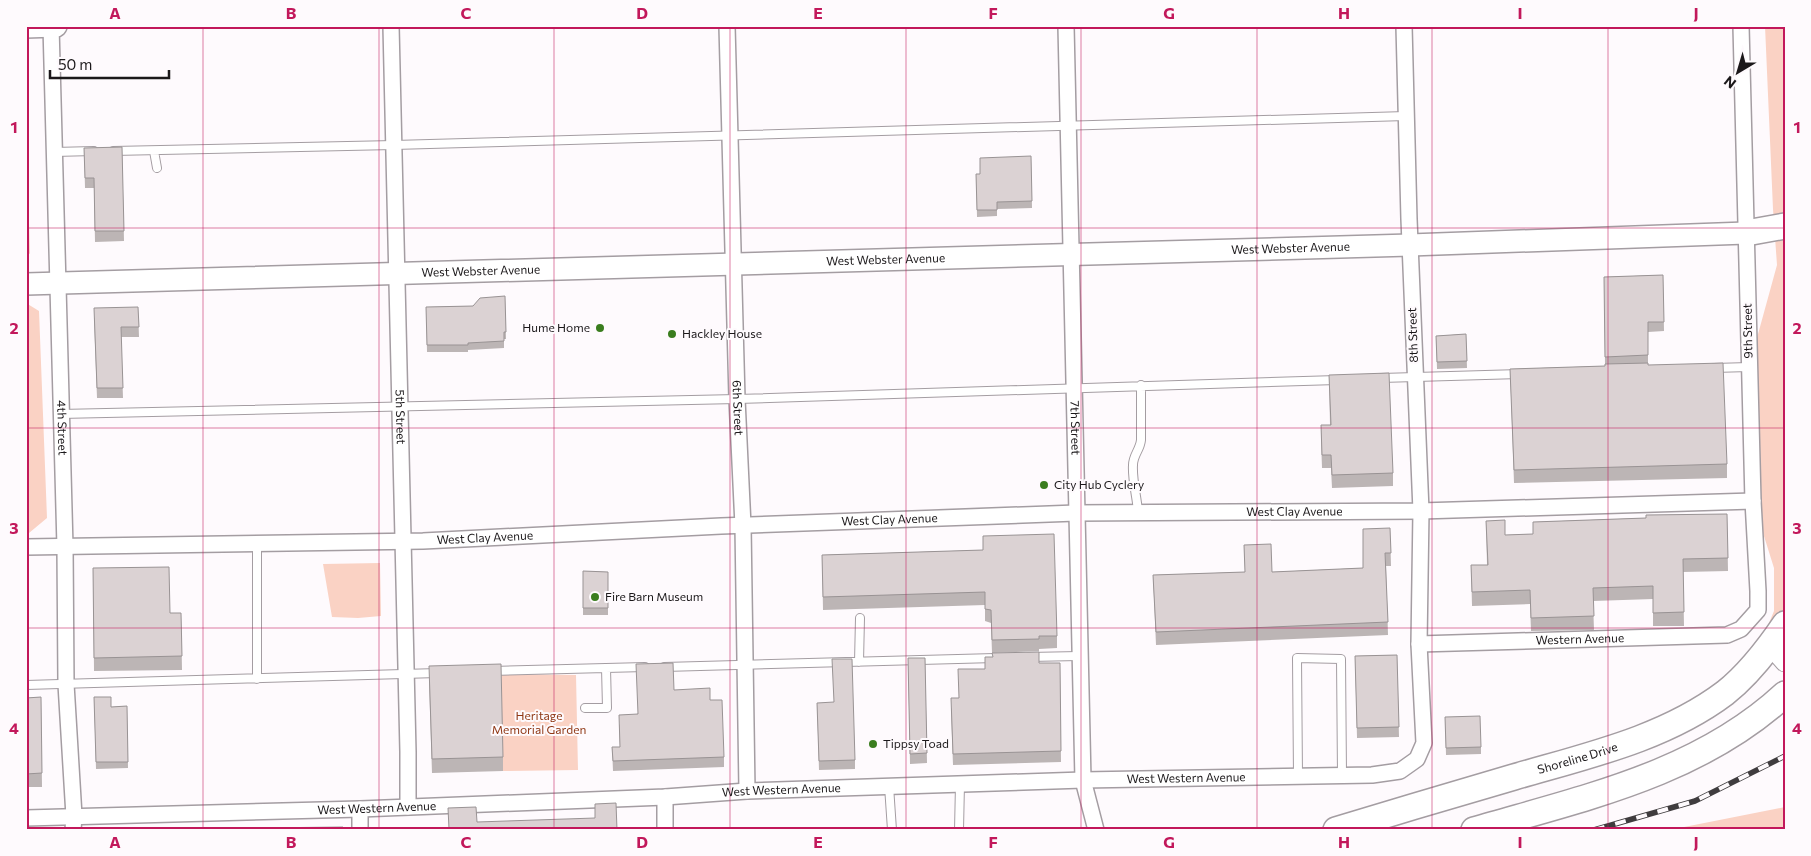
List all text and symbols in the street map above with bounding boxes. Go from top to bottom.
text: A [109,3,121,22]
text: B [286,3,297,22]
text: C [461,3,472,22]
text: D [636,3,648,22]
text: E [813,3,823,22]
text: F [988,3,998,22]
text: G [1163,3,1175,22]
text: H [1338,3,1350,22]
text: I [1517,3,1523,22]
text: J [1693,3,1699,22]
scale bar [50,48,169,80]
north arrow [1714,48,1764,98]
text: 50 m [58,55,92,73]
text: N [1720,73,1739,93]
text: 1 [10,117,18,136]
text: 1 [1793,117,1801,136]
street label: West Webster Avenue [1231,239,1350,256]
street label: West Webster Avenue [826,250,945,267]
street label: West Webster Avenue [421,262,540,279]
street label: 9th Street [1740,303,1754,359]
street label: 8th Street [1404,307,1420,363]
text: 2 [9,318,19,337]
text: 2 [1792,318,1802,337]
place label: Hume Home [522,320,590,334]
marker: Hume Home [594,322,606,334]
place label: Hackley House [682,326,762,340]
marker: Hackley House [666,328,678,340]
street label: 6th Street [730,380,747,436]
street label: 5th Street [394,389,409,445]
street label: 4th Street [55,400,71,456]
street label: 7th Street [1068,401,1084,455]
place label: City Hub Cyclery [1054,477,1144,491]
marker: City Hub Cyclery [1038,479,1050,491]
street label: West Clay Avenue [1246,503,1343,518]
street label: West Clay Avenue [841,510,938,528]
text: 3 [9,518,19,537]
text: 3 [1792,518,1802,537]
street label: West Clay Avenue [436,527,533,546]
place label: Fire Barn Museum [605,589,703,603]
marker: Fire Barn Museum [589,591,601,603]
street label: Western Avenue [1535,630,1624,647]
park label: Heritage Memorial Garden [492,708,586,736]
text: 4 [9,718,19,737]
text: 4 [1792,718,1802,737]
place label: Tippsy Toad [883,736,949,750]
marker: Tippsy Toad [867,738,879,750]
street label: Shoreline Drive [1536,739,1619,776]
street label: West Western Avenue [1127,769,1246,785]
street label: West Western Avenue [721,780,841,799]
street label: West Western Avenue [317,798,436,816]
text: A [109,832,121,851]
text: B [286,832,297,851]
text: C [461,832,472,851]
text: D [636,832,648,851]
text: E [813,832,823,851]
text: F [988,832,998,851]
text: G [1163,832,1175,851]
text: H [1338,832,1350,851]
text: I [1517,832,1523,851]
text: J [1693,832,1699,851]

